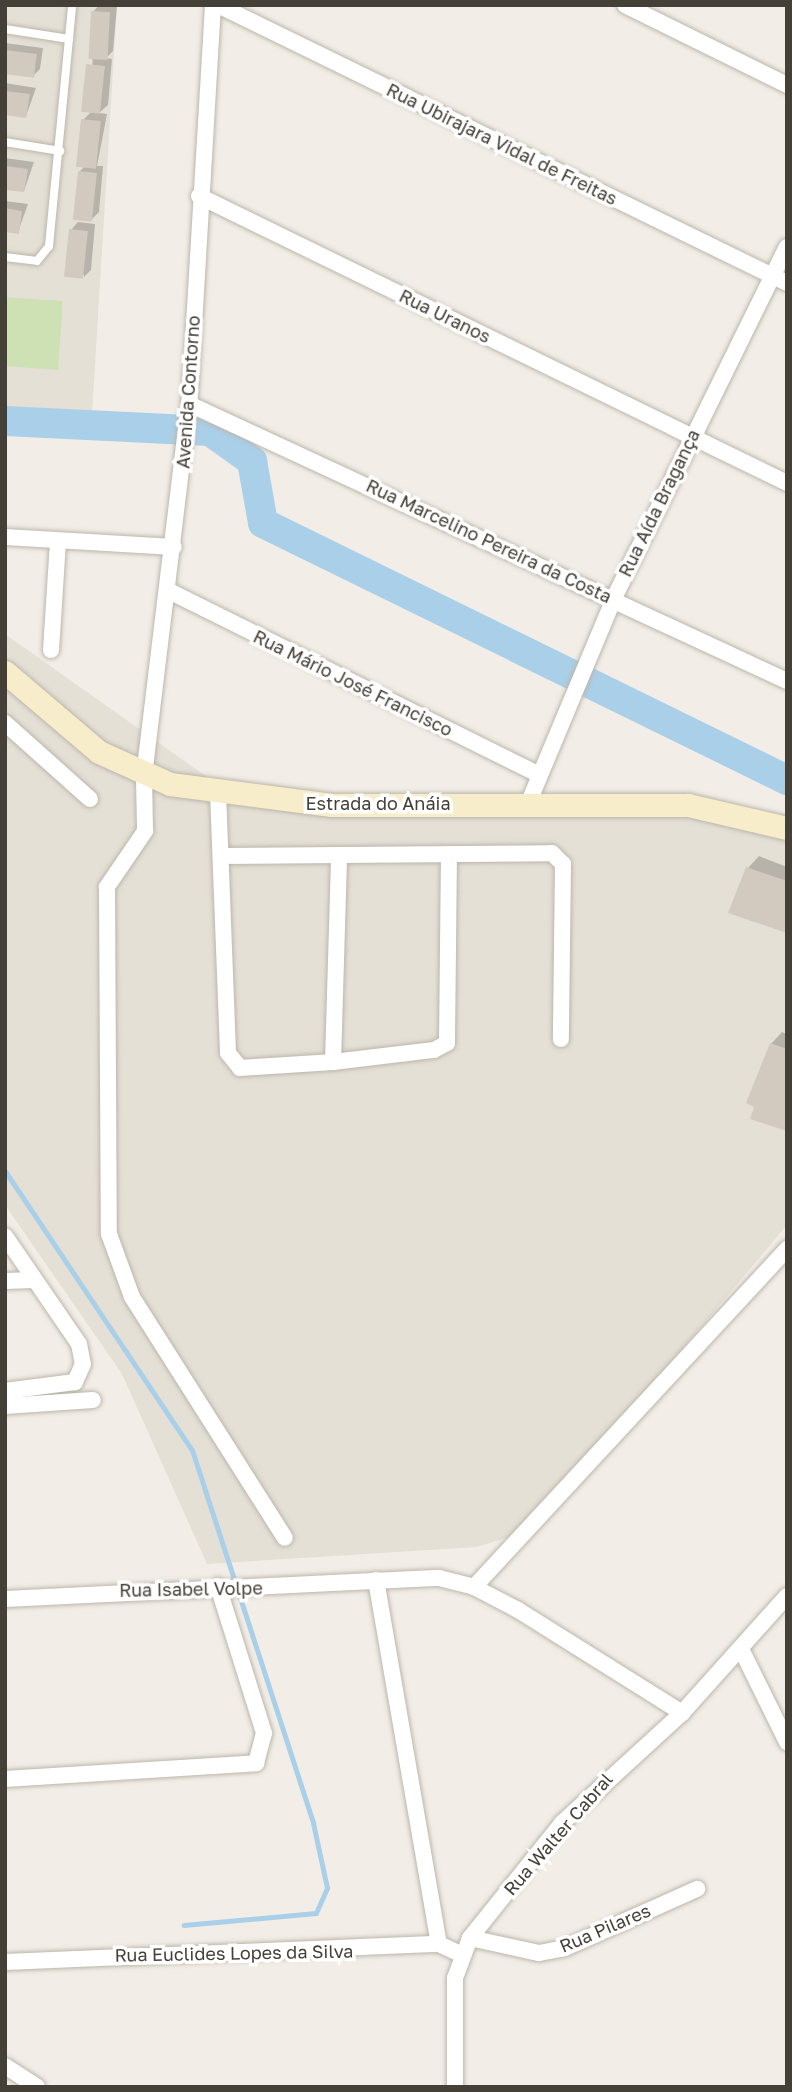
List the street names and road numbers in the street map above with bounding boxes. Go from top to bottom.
street label: Rua Ubirajara Vidal de Freitas [383,79,621,209]
street label: Rua Uranos [396,285,494,347]
street label: Avenida Contorno [172,315,204,469]
street label: Rua Aída Bragança [614,426,704,580]
street label: Rua Marcelino Pereira da Costa [363,474,615,608]
street label: Rua Mário José Francisco [250,625,456,741]
street label: Estrada do Anáia [305,792,451,814]
street label: Rua Isabel Volpe [119,1577,263,1601]
street label: Rua Walter Cabral [499,1768,617,1900]
street label: Rua Pilares [556,1899,654,1957]
street label: Rua Euclides Lopes da Silva [114,1940,354,1966]

